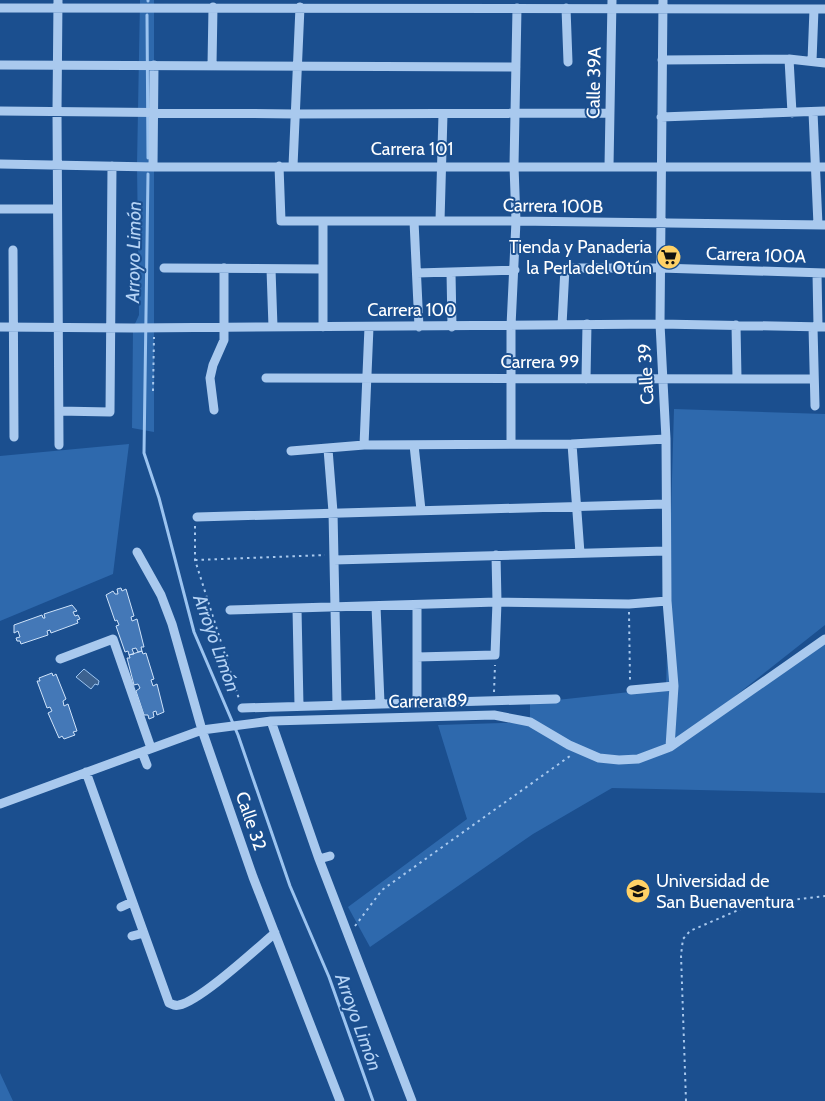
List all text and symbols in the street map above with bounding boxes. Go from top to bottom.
street label: Calle 39A [582,47,606,119]
street label: Carrera 101 [371,138,453,160]
street label: Carrera 100B [503,194,603,218]
water label: Arroyo Limón [121,201,146,304]
place label: Tienda y Panaderia la Perla del Otún [509,236,652,279]
street label: Carrera 100A [706,242,806,268]
supermarket icon: Tienda y Panaderia la Perla del Otún [656,244,682,270]
street label: Carrera 100 [367,299,457,321]
street label: Calle 39 [633,343,659,405]
street label: Carrera 99 [501,351,579,373]
water label: Arroyo Limón [188,590,245,695]
street label: Carrera 89 [388,689,468,713]
street label: Calle 32 [231,789,271,853]
place label: Universidad de San Buenaventura [656,870,795,913]
school or university icon: Universidad de San Buenaventura [625,878,651,904]
water label: Arroyo Limón [330,969,387,1074]

